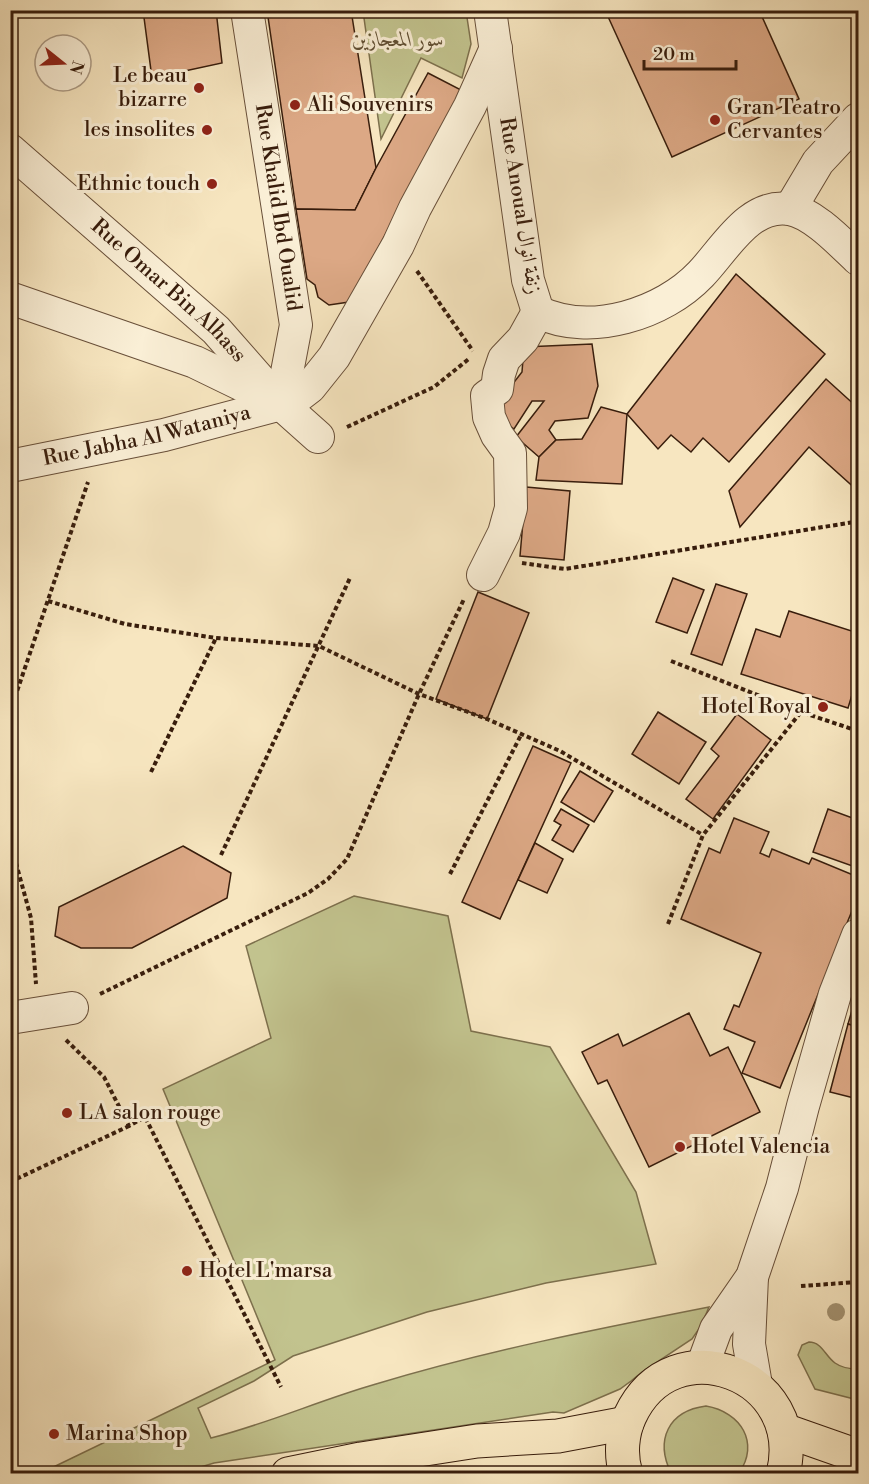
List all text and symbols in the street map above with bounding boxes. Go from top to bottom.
park label: سور المعجازين [352,27,444,53]
north arrow [33,33,93,93]
scale bar [644,33,736,71]
text: 20 m [653,43,695,66]
text: N [65,58,88,77]
place label: Le beau bizarre [113,63,187,113]
marker: Le beau bizarre [192,81,206,95]
place label: Ali Souvenirs [306,92,433,118]
place label: Gran Teatro Cervantes [727,95,841,145]
marker: Ali Souvenirs [288,98,302,112]
street label: Rue Khalid Ibd Oualid [249,102,307,313]
marker: Gran Teatro Cervantes [708,113,722,127]
street label: Rue Anoual زنقة انوال [493,116,547,296]
place label: les insolites [84,117,195,143]
marker: les insolites [200,123,214,137]
place label: Ethnic touch [77,171,200,197]
marker: Ethnic touch [205,177,219,191]
street label: Rue Omar Bin Alhass [85,214,251,368]
street label: Rue Jabha Al Wataniya [41,400,254,472]
place label: Hotel Royal [701,694,811,720]
marker: Hotel Royal [816,700,830,714]
place label: LA salon rouge [79,1100,221,1126]
marker: LA salon rouge [60,1106,74,1120]
place label: Hotel Valencia [692,1134,831,1160]
marker: Hotel Valencia [673,1140,687,1154]
place label: Hotel L'marsa [199,1258,333,1284]
marker: Hotel L'marsa [180,1264,194,1278]
place label: Marina Shop [66,1421,188,1447]
marker: Marina Shop [47,1427,61,1441]

